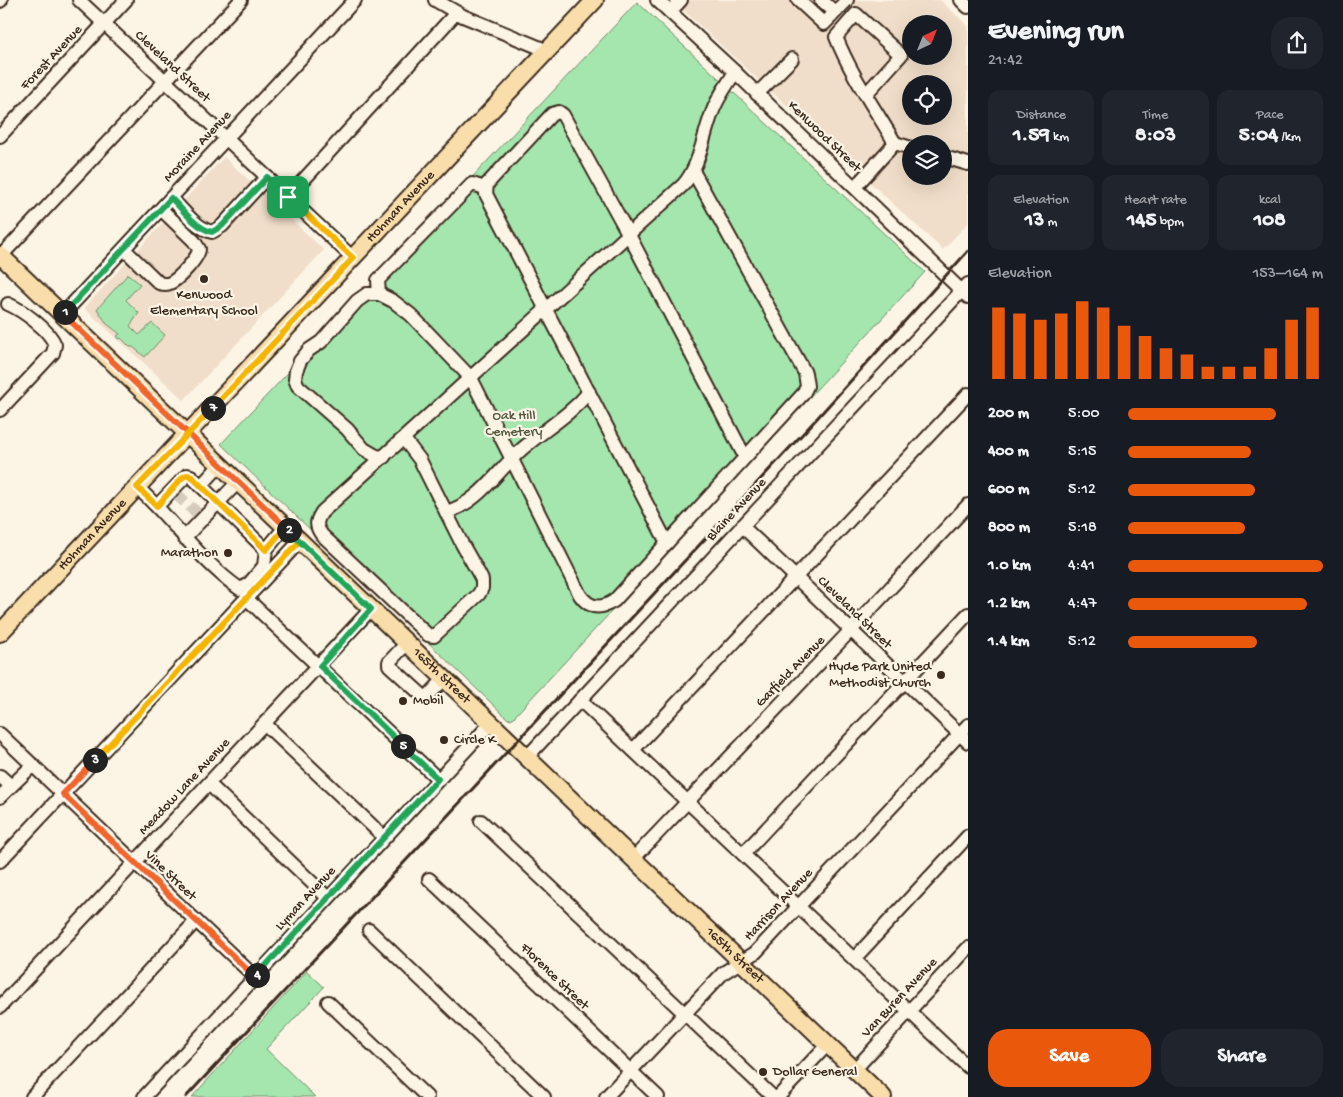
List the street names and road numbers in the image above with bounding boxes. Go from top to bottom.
street label: Forest Avenue [17,21,87,95]
street label: Cleveland Street [130,27,214,107]
street label: Kenwood Street [784,98,865,177]
street label: Moraine Avenue [160,107,236,186]
street label: Hohman Avenue [363,167,439,246]
street label: Blaine Avenue [703,474,771,546]
street label: Hohman Avenue [55,494,131,574]
street label: Cleveland Street [813,573,896,654]
street label: Garfield Avenue [753,632,830,711]
street label: 165th Street [408,644,475,709]
street label: Meadow Lane Avenue [136,734,235,839]
street label: Vine Street [140,846,200,906]
street label: Lyman Avenue [272,863,341,935]
street label: Harrison Avenue [741,865,818,945]
street label: 165th Street [701,923,768,988]
street label: Florence Street [515,939,593,1015]
street label: Van Buren Avenue [858,954,942,1042]

